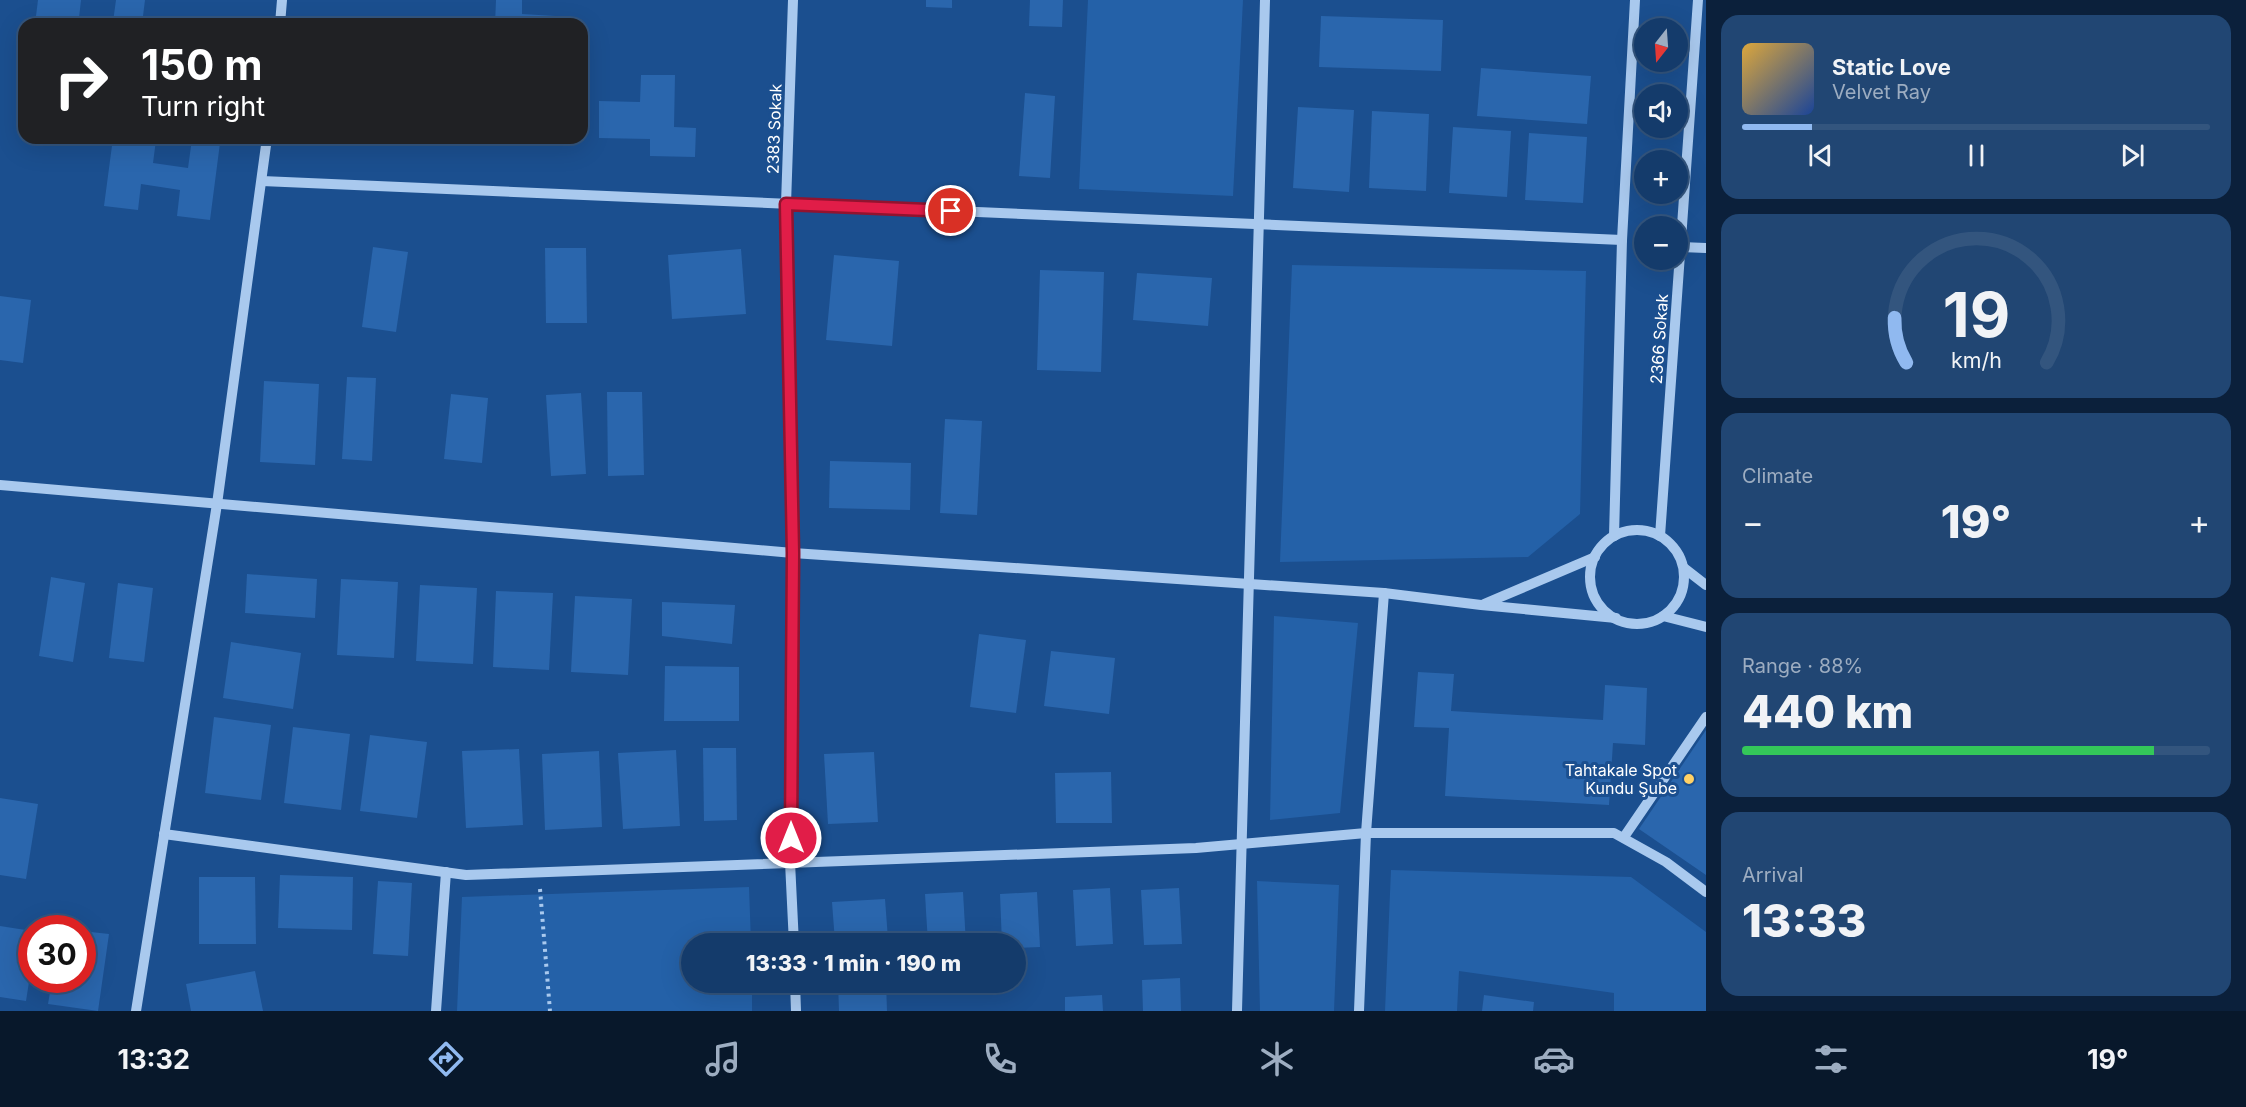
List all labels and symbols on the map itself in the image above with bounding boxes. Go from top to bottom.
north arrow [1634,18,1688,72]
street label: 2383 Sokak [762,83,786,174]
pin [925,185,976,236]
street label: 2366 Sokak [1646,293,1672,385]
place label: Tahtakale Spot Kundu Şube [1565,760,1677,798]
marker: Tahtakale Spot Kundu Şube [1682,772,1696,786]
position arrow [759,806,823,870]
speed limit sign: 30 [18,915,96,993]

